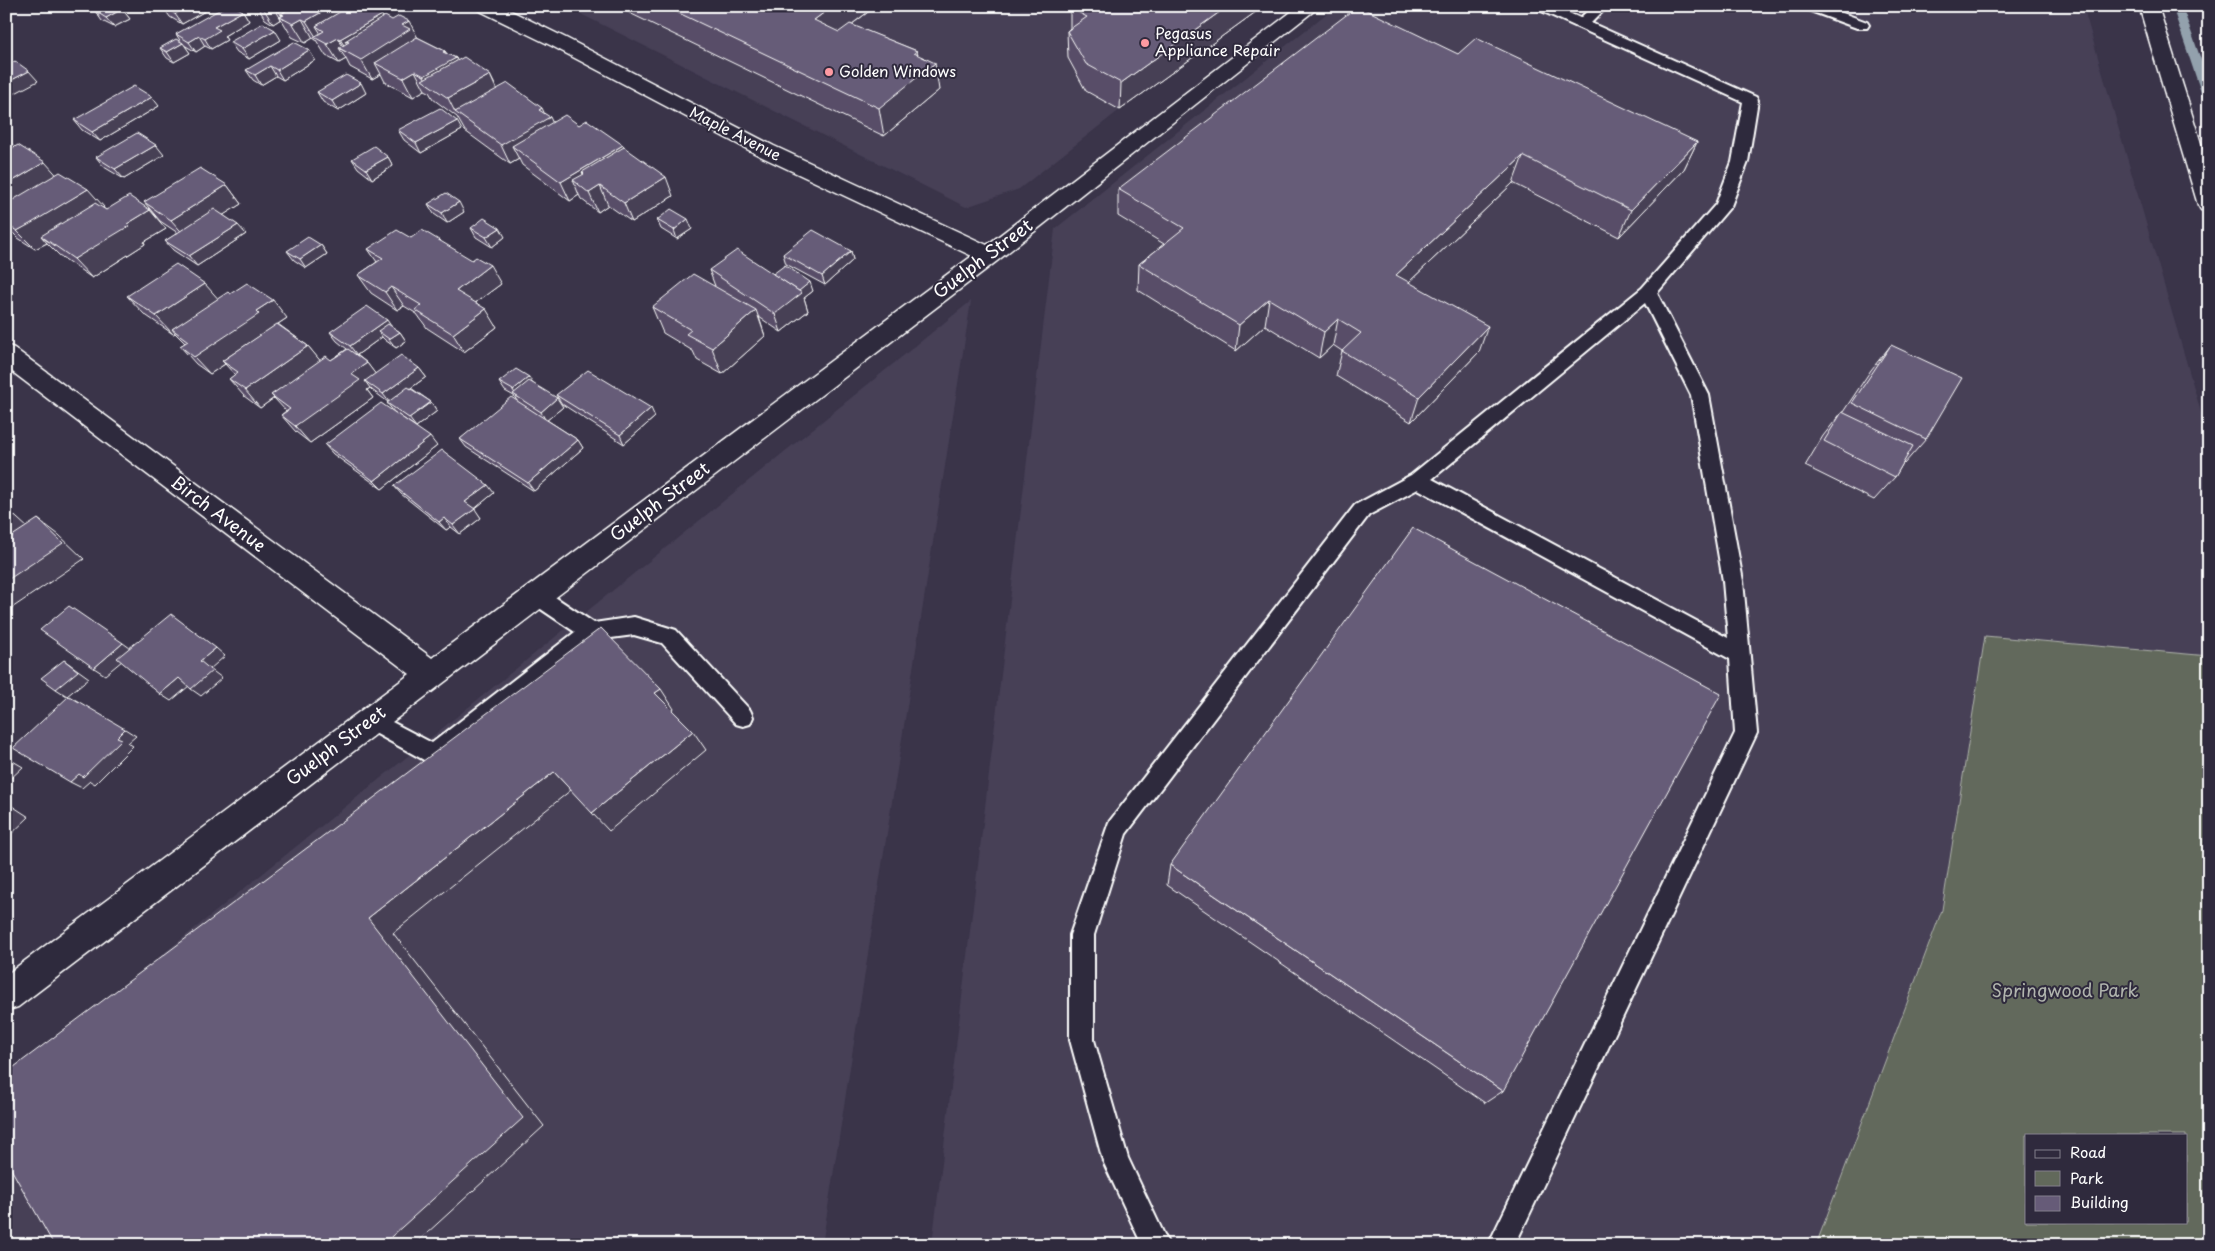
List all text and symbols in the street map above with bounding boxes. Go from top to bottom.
place label: Pegasus Appliance Repair [1155,21,1280,61]
marker: Pegasus Appliance Repair [1139,37,1151,49]
place label: Golden Windows [839,59,956,82]
marker: Golden Windows [823,66,835,78]
street label: Maple Avenue [686,100,785,166]
street label: Guelph Street [926,211,1038,304]
street label: Guelph Street [603,454,715,547]
street label: Birch Avenue [166,468,272,558]
street label: Guelph Street [279,698,391,791]
park label: Springwood Park [1991,976,2139,1003]
legend [2025,1134,2188,1224]
text: Road [2070,1140,2106,1163]
text: Park [2070,1166,2104,1189]
text: Building [2070,1190,2129,1213]

